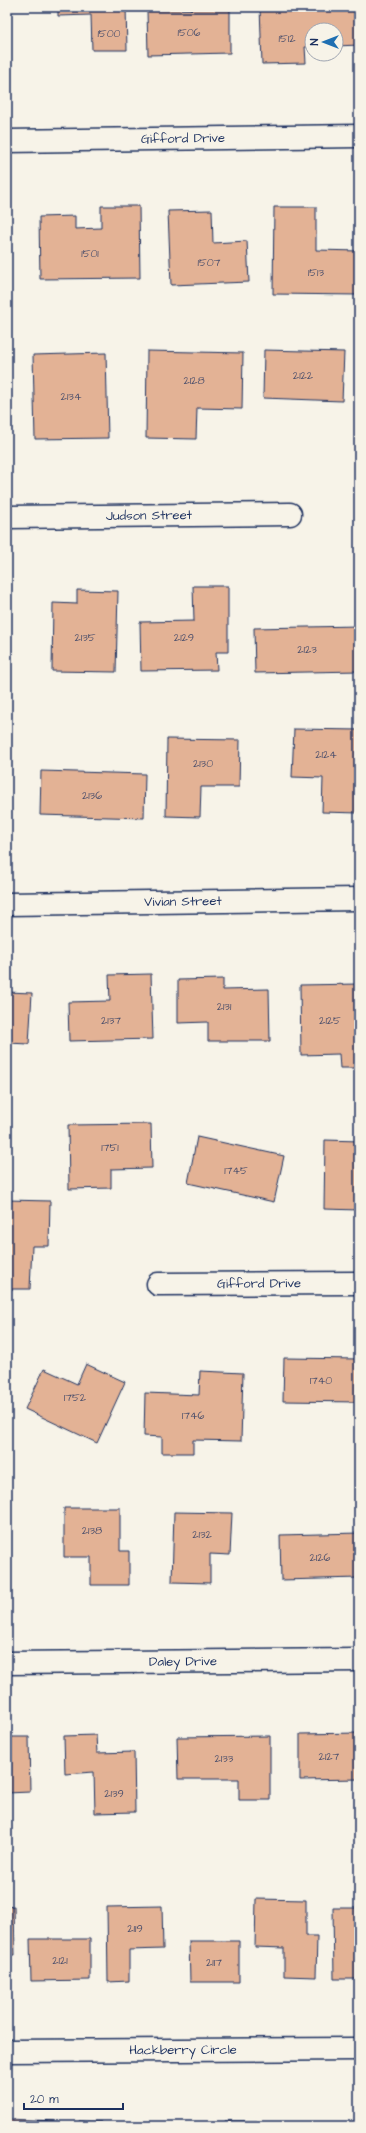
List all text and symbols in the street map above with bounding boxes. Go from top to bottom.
north arrow [304,22,344,62]
house number: 1506 [177,25,201,40]
house number: 1500 [97,26,121,41]
house number: 1512 [279,31,296,46]
text: N [307,38,322,45]
street label: Gifford Drive [141,129,225,148]
house number: 1501 [81,246,99,261]
house number: 1507 [198,255,221,270]
house number: 1513 [308,265,325,280]
house number: 2122 [293,368,314,383]
house number: 2128 [183,373,205,388]
house number: 2134 [61,389,82,404]
street label: Judson Street [106,506,193,525]
house number: 2135 [74,630,96,645]
house number: 2129 [174,630,194,645]
house number: 2123 [297,642,317,657]
house number: 2124 [315,747,337,762]
house number: 2130 [193,756,213,771]
house number: 2136 [82,788,102,803]
street label: Vivian Street [144,892,223,911]
house number: 2131 [217,999,232,1014]
house number: 2137 [101,1013,121,1028]
house number: 2125 [319,1013,341,1028]
house number: 1751 [101,1140,119,1155]
house number: 1745 [224,1163,248,1178]
street label: Gifford Drive [217,1274,301,1293]
house number: 1740 [310,1373,332,1388]
house number: 1752 [64,1390,87,1405]
house number: 1746 [182,1408,204,1423]
house number: 2138 [82,1523,102,1538]
house number: 2132 [192,1527,213,1542]
house number: 2126 [310,1550,331,1565]
street label: Daley Drive [149,1652,217,1672]
house number: 2127 [319,1749,340,1764]
house number: 2133 [215,1751,234,1766]
house number: 2139 [104,1786,124,1801]
house number: 2119 [127,1921,143,1936]
house number: 2121 [52,1953,68,1968]
house number: 2117 [206,1955,222,1970]
street label: Hackberry Circle [129,2041,237,2060]
scale bar [24,2085,123,2111]
text: 20 m [30,2091,59,2108]

